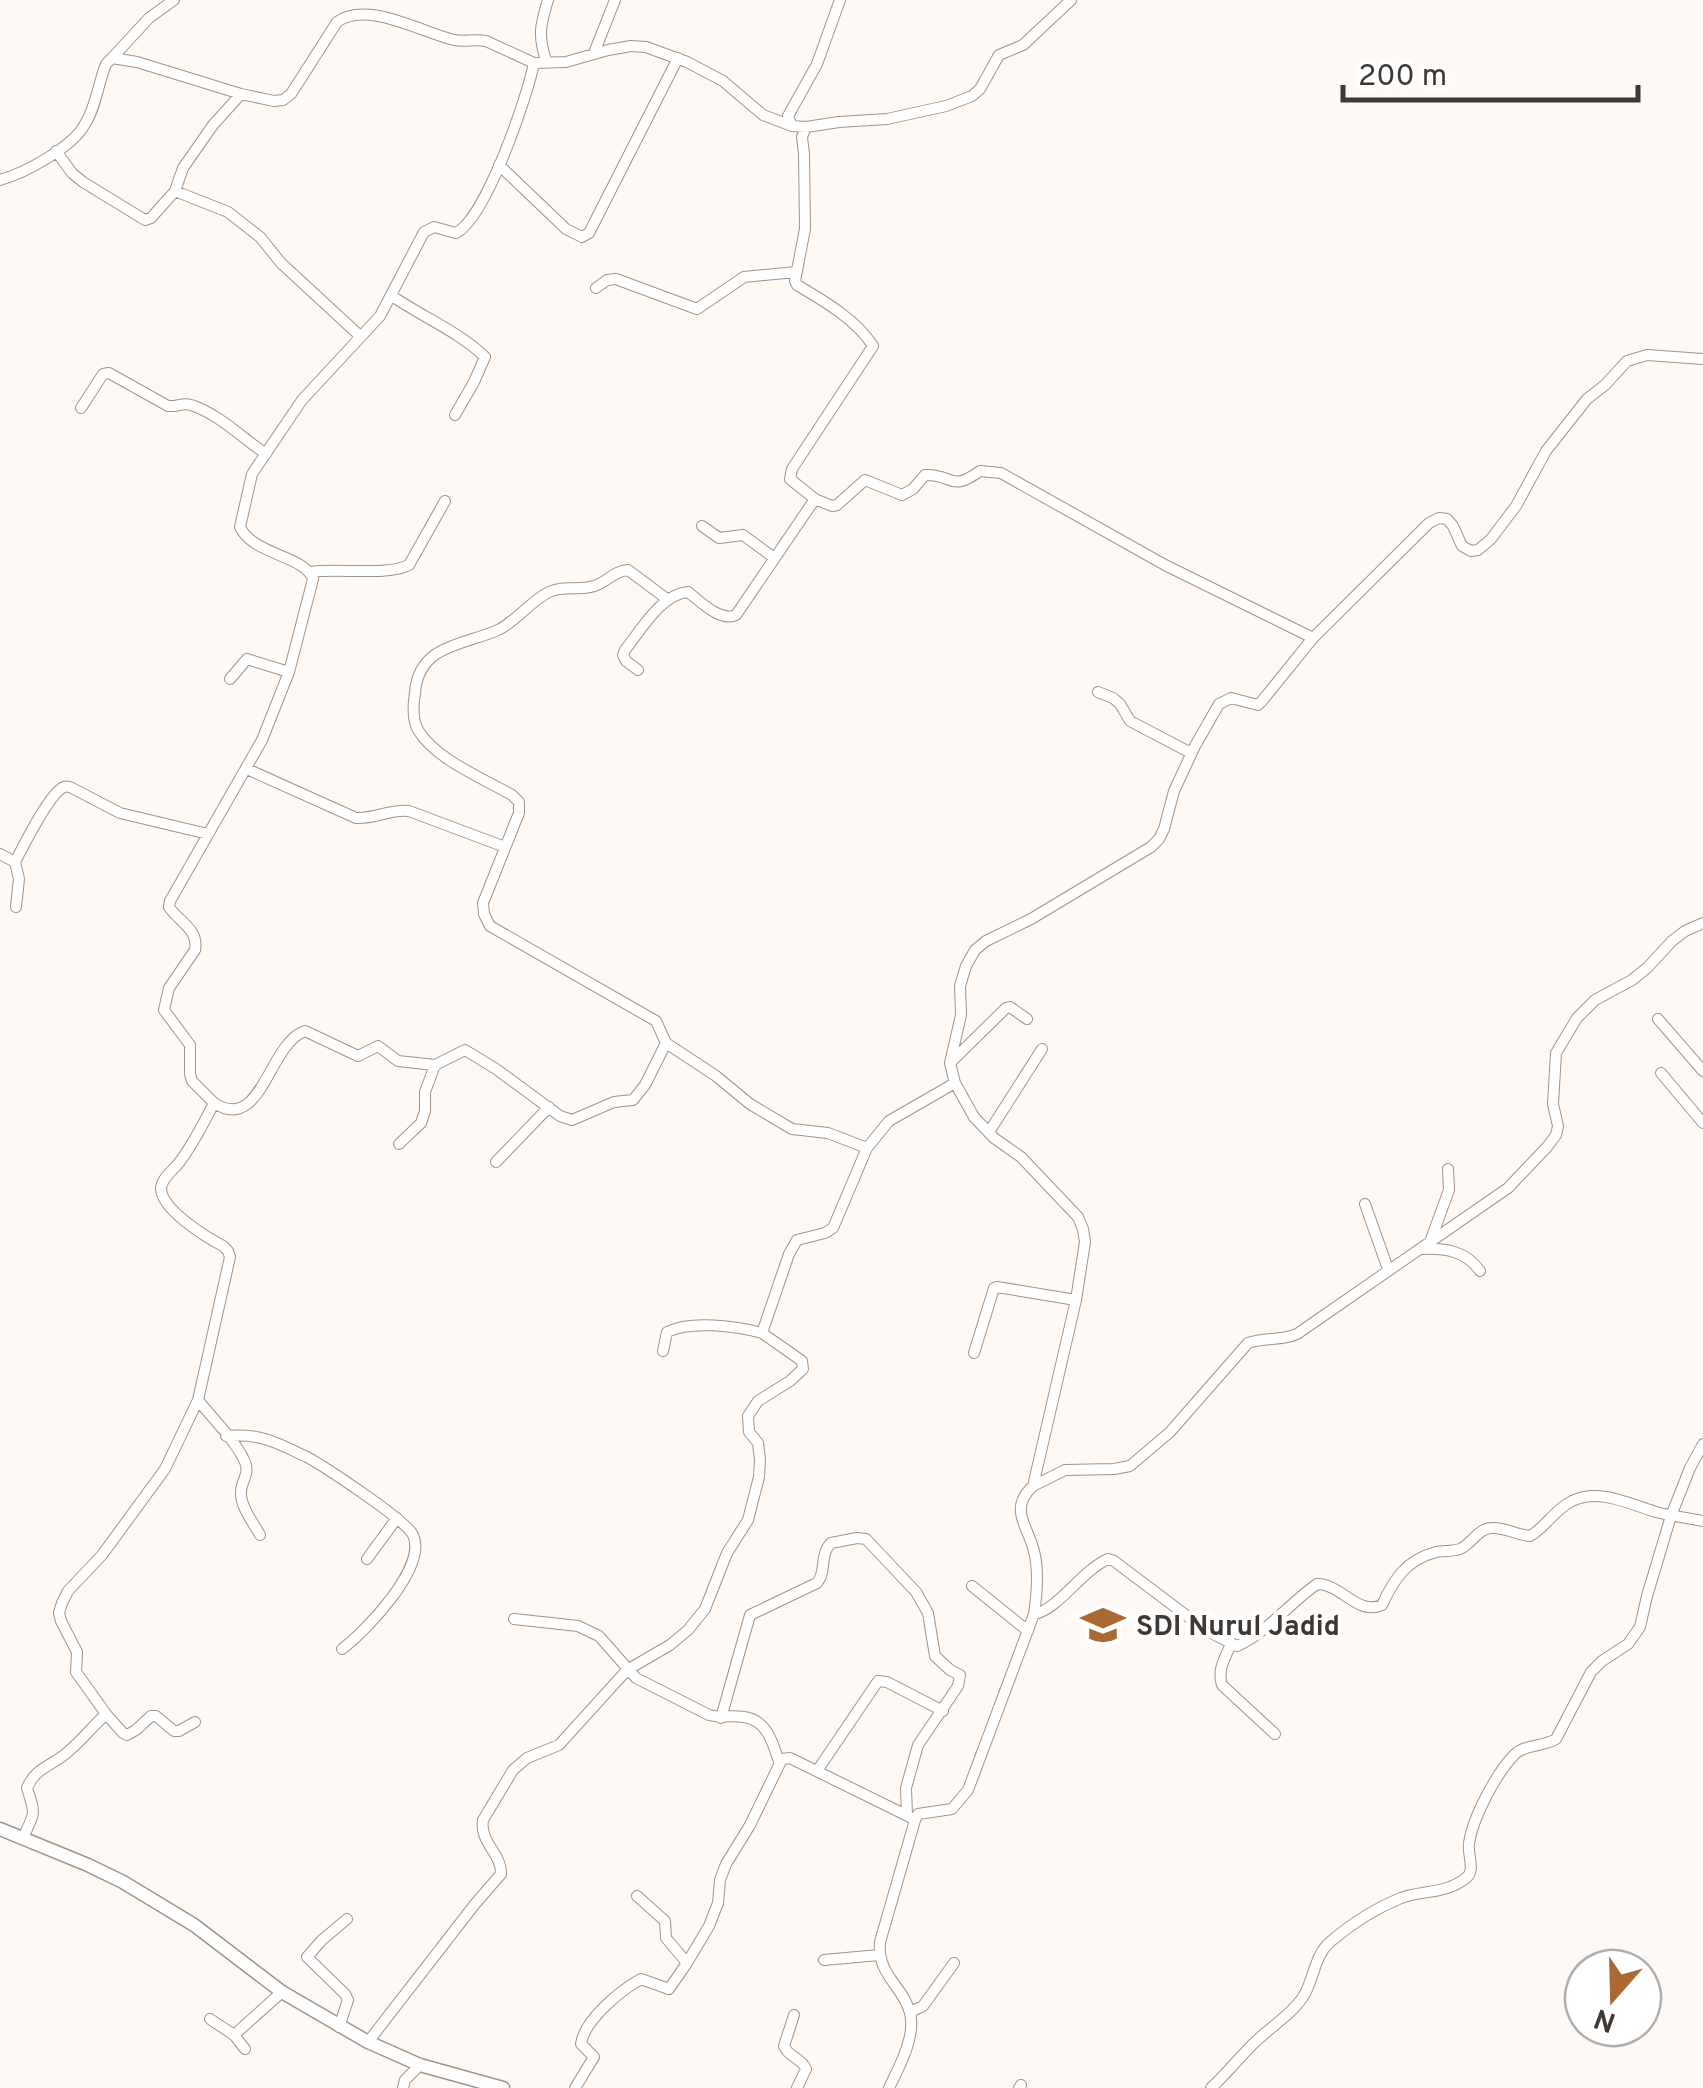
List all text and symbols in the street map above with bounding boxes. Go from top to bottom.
scale bar [1343,40,1638,102]
text: 200 m [1358,59,1447,96]
school or university icon: SDI Nurul Jadid [1079,1601,1127,1649]
place label: SDI Nurul Jadid [1136,1610,1340,1646]
north arrow [1563,1948,1663,2048]
text: N [1590,1998,1621,2039]

